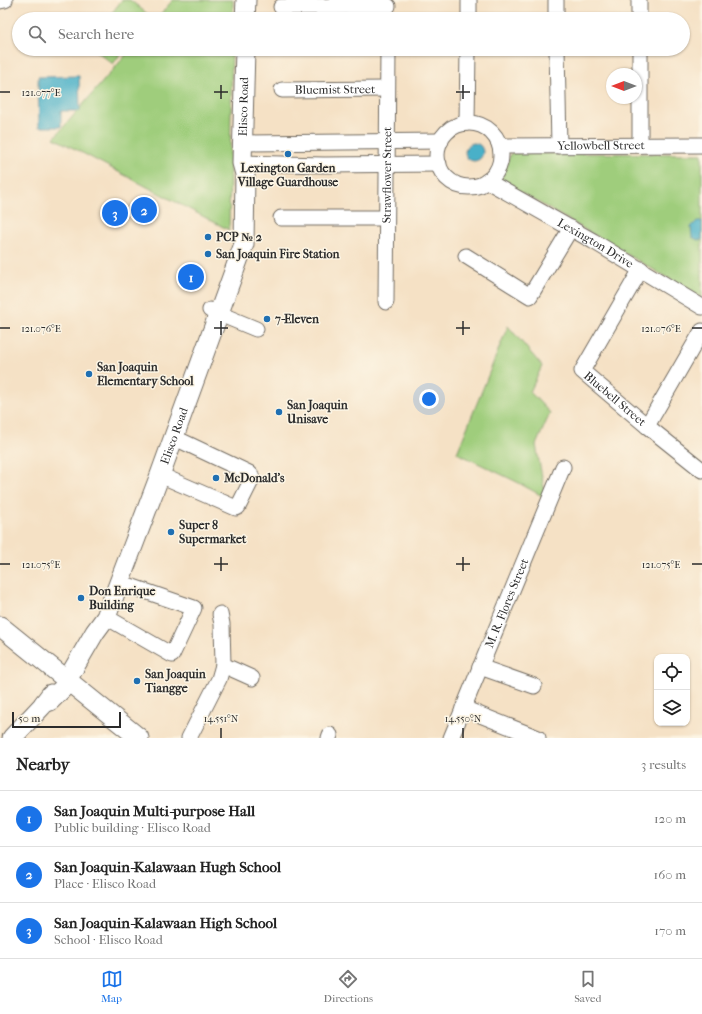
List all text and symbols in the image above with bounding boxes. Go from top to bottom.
search box [12,12,690,56]
icon: search [26,23,48,45]
text: Search here [58,25,134,43]
north arrow [606,68,642,104]
street label: Elisco Road [236,76,251,137]
street label: Bluemist Street [295,82,376,97]
text: 121.077°E [21,87,61,99]
street label: Strawflower Street [380,126,394,223]
street label: Yellowbell Street [556,138,645,153]
marker: Lexington Garden Village Guardhouse [283,149,293,159]
place label: Lexington Garden Village Guardhouse [237,161,338,190]
pin: 2 [131,195,157,225]
pin: 3 [102,198,128,228]
street label: Lexington Drive [555,215,636,271]
place label: PCP № 2 [216,230,263,244]
marker: PCP № 2 [203,232,213,242]
place label: San Joaquin Fire Station [216,247,341,262]
marker: San Joaquin Fire Station [203,249,213,259]
pin: 1 [178,262,204,292]
place label: 7-Eleven [274,312,320,326]
marker: 7-Eleven [262,314,272,324]
text: 121.076°E [21,323,61,335]
text: 121.076°E [641,323,681,335]
place label: San Joaquin Elementary School [97,360,194,389]
marker: San Joaquin Elementary School [84,369,94,379]
street label: Bluebell Street [581,369,649,430]
your location [419,389,439,409]
place label: San Joaquin Unisave [286,398,349,426]
street label: Elisco Road [157,405,191,466]
marker: San Joaquin Unisave [274,407,284,417]
place label: McDonald's [223,471,285,485]
marker: McDonald's [211,473,221,483]
place label: Super 8 Supermarket [179,518,247,547]
marker: Super 8 Supermarket [166,527,176,537]
street label: M. R. Flores Street [482,556,532,650]
text: 121.075°E [22,559,60,571]
text: 121.075°E [642,559,680,571]
place label: Don Enrique Building [89,584,156,613]
marker: Don Enrique Building [76,593,86,603]
map controls [654,654,690,726]
button: locate [654,654,690,690]
place label: San Joaquin Tiangge [144,667,207,696]
marker: San Joaquin Tiangge [132,676,142,686]
button: layers [654,690,690,726]
scale bar [12,710,121,729]
text: 50 m [18,712,40,725]
text: 14.551°N [204,713,239,725]
text: 14.550°N [445,713,482,725]
text: Nearby [16,754,70,774]
text: 3 results [641,757,686,772]
text: San Joaquin Multi-purpose Hall [54,802,255,820]
text: 1 [27,811,31,826]
text: 120 m [654,811,686,826]
text: Public building · Elisco Road [54,820,211,835]
text: San Joaquin-Kalawaan Hugh School [54,858,281,876]
text: 2 [26,867,32,882]
text: 160 m [654,867,686,882]
text: Place · Elisco Road [54,876,156,891]
text: San Joaquin-Kalawaan High School [54,914,277,932]
text: 3 [26,923,32,938]
text: 170 m [654,923,686,938]
text: School · Elisco Road [54,932,163,947]
tab: Map [101,968,123,1005]
tab: Directions [324,968,373,1005]
tab: Saved [574,968,601,1005]

